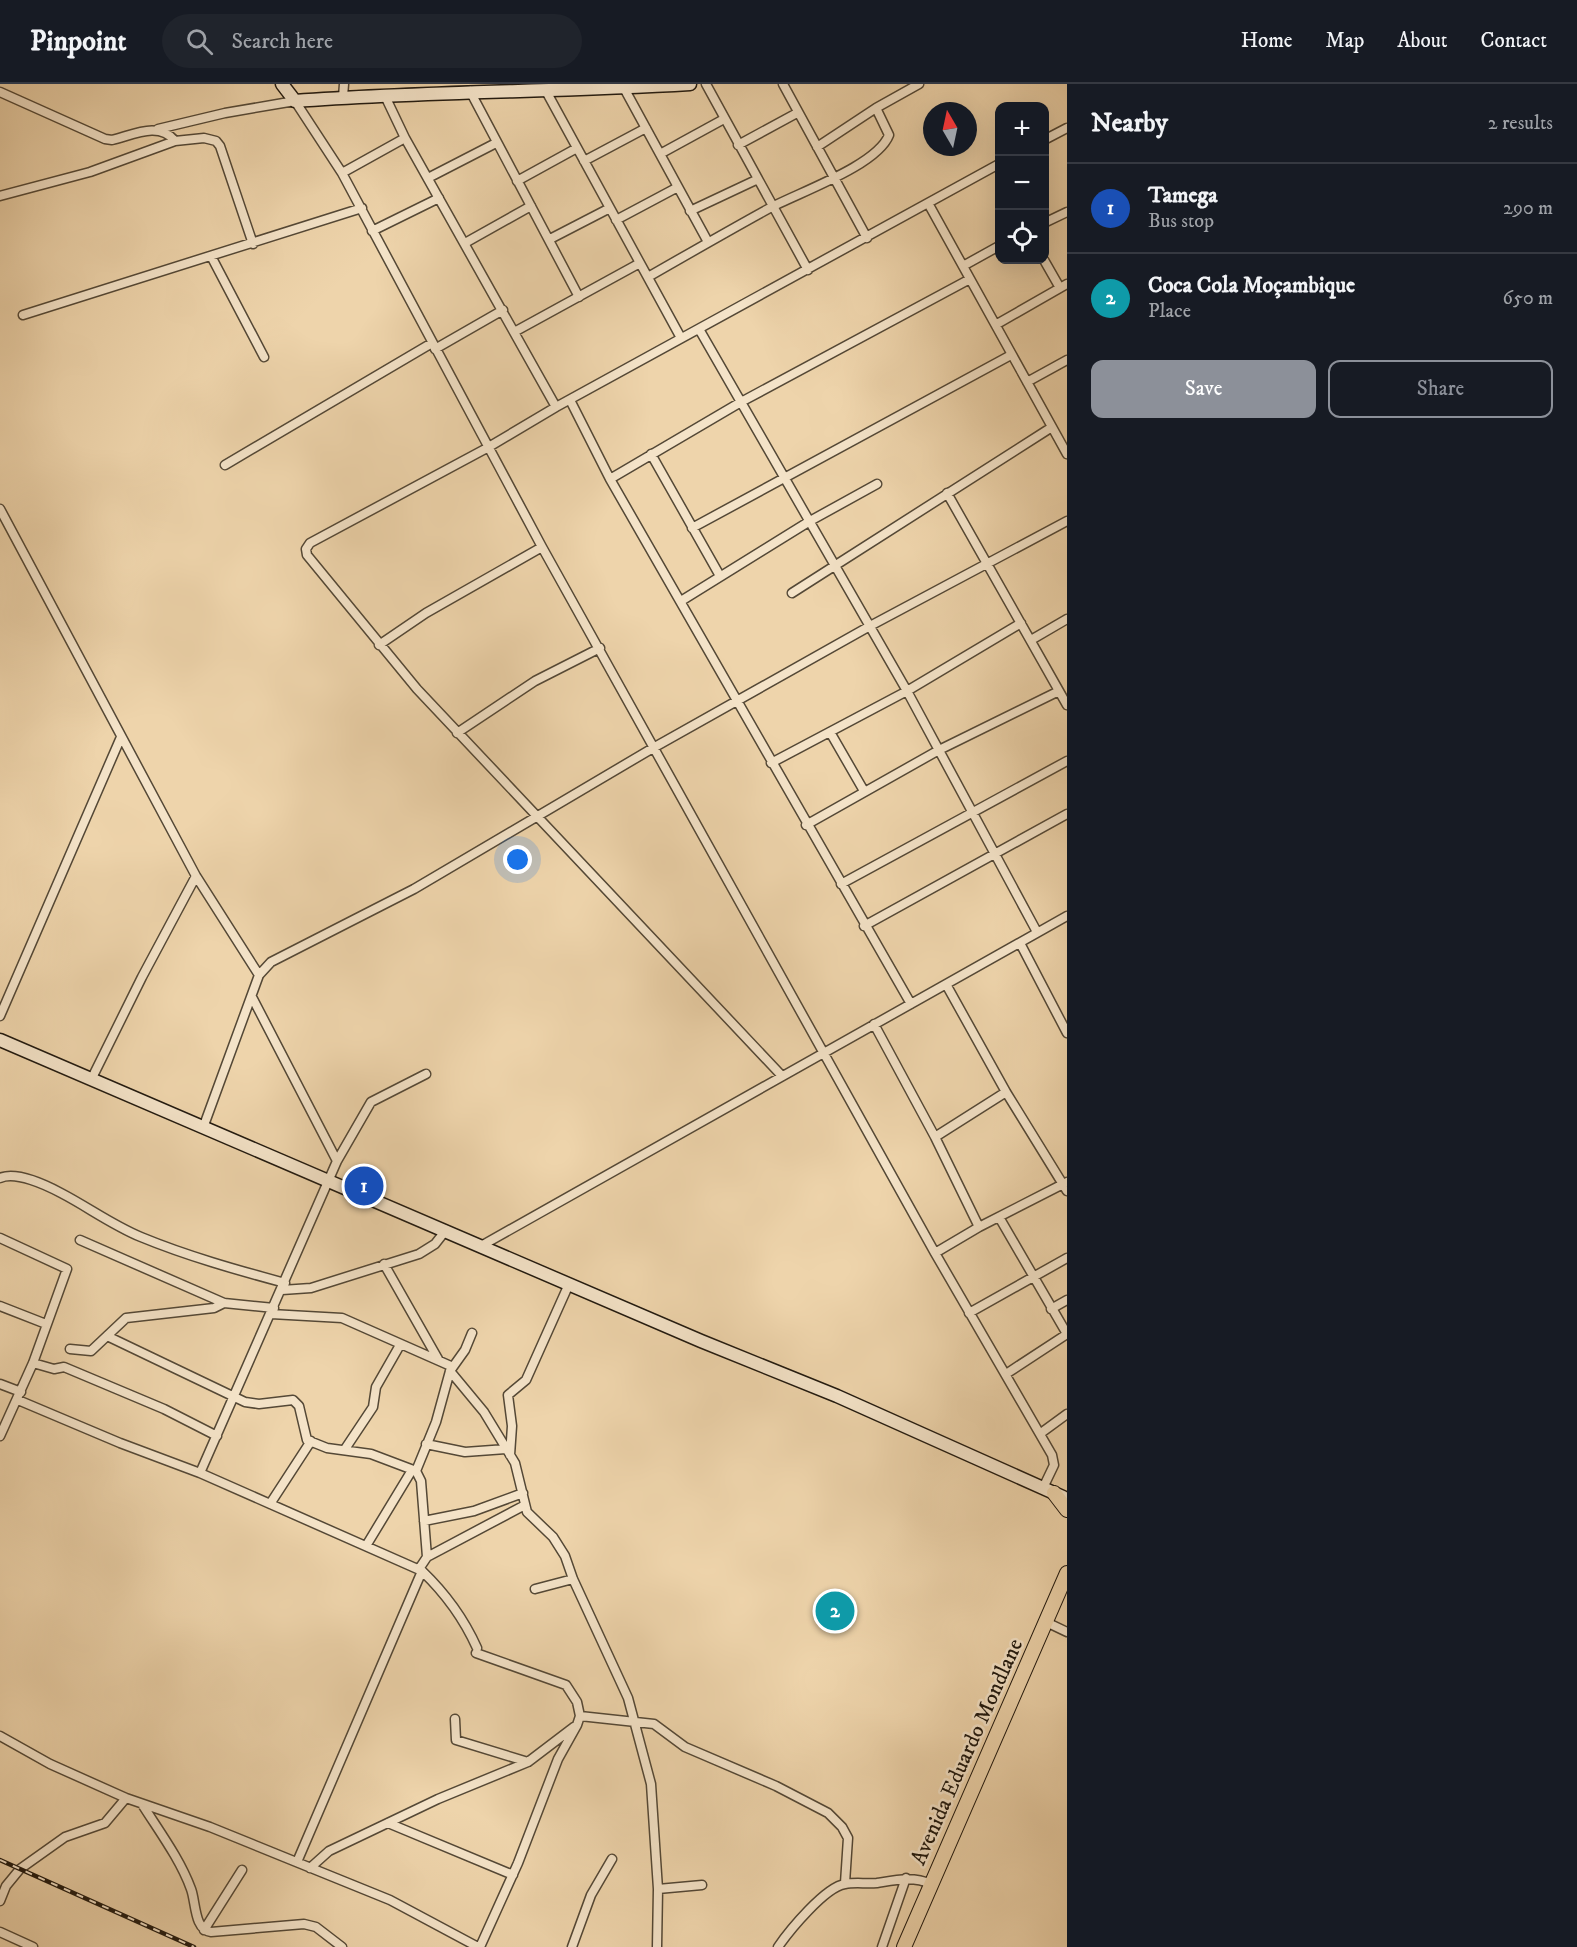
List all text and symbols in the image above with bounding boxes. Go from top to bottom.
search box [162,14,582,68]
text: Pinpoint [30,24,126,59]
icon: search [183,25,216,58]
text: Search here [231,28,333,55]
text: Home [1241,28,1293,54]
text: Map [1326,28,1364,54]
text: About [1397,28,1448,54]
text: Contact [1481,28,1547,54]
north arrow [923,102,977,156]
map controls [995,102,1049,264]
button: + [995,102,1049,156]
text: Nearby [1091,107,1168,140]
text: 2 results [1488,111,1553,136]
button: − [995,156,1049,210]
text: Tamega [1148,182,1218,209]
text: 1 [1107,196,1114,221]
text: 290 m [1503,196,1553,221]
text: Bus stop [1148,209,1214,234]
button: locate [995,210,1049,264]
text: Coca Cola Moçambique [1148,272,1355,299]
text: 2 [1106,286,1115,311]
text: 650 m [1503,286,1553,311]
text: Place [1148,299,1191,324]
button: Save [1091,360,1316,418]
button: Share [1328,360,1553,418]
your location [503,845,532,874]
pin: 1 [344,1164,384,1208]
pin: 2 [816,1588,854,1634]
street label: Avenida Eduardo Mondlane [905,1635,1029,1869]

